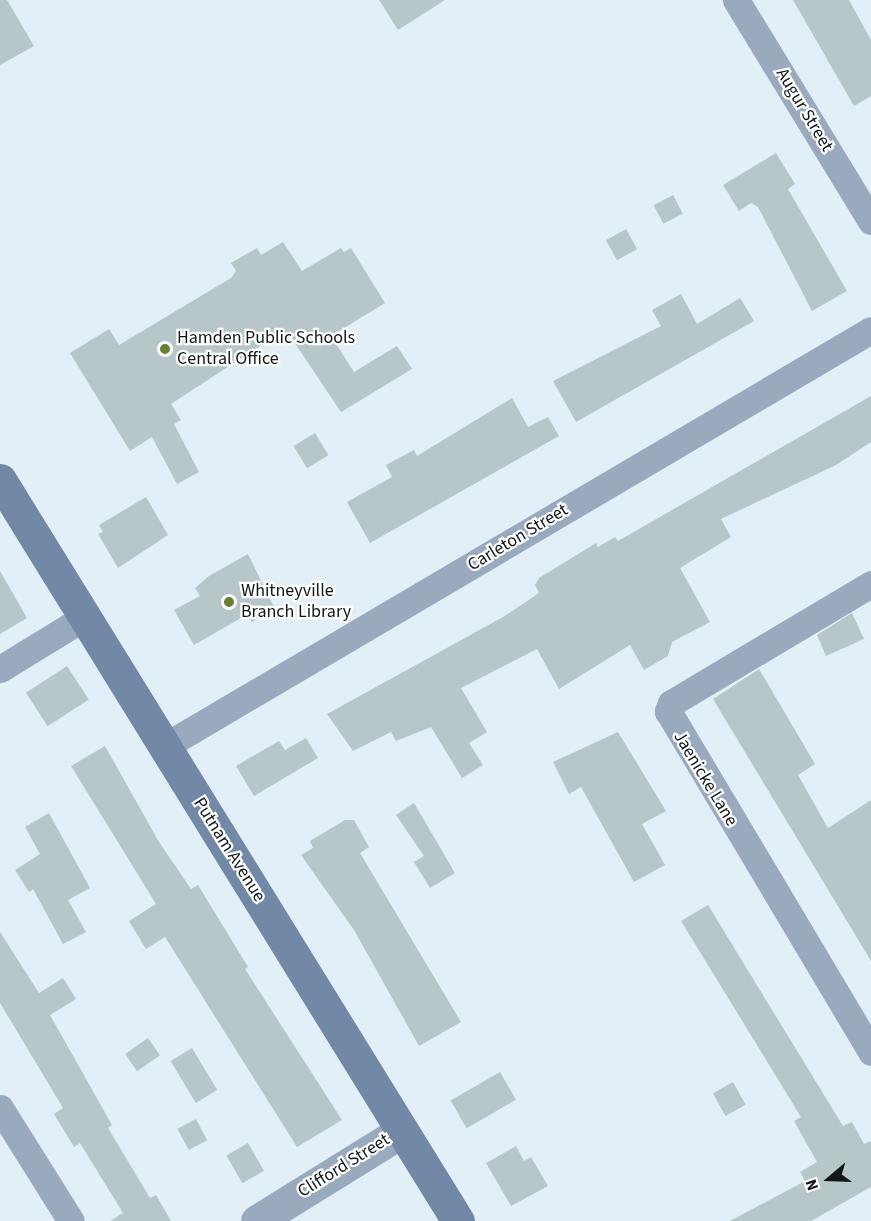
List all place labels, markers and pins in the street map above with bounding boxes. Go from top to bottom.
place label: Hamden Public Schools Central Office [177,328,355,370]
marker: Hamden Public Schools Central Office [158,342,172,356]
place label: Whitneyville Branch Library [241,581,351,624]
marker: Whitneyville Branch Library [222,595,236,609]

